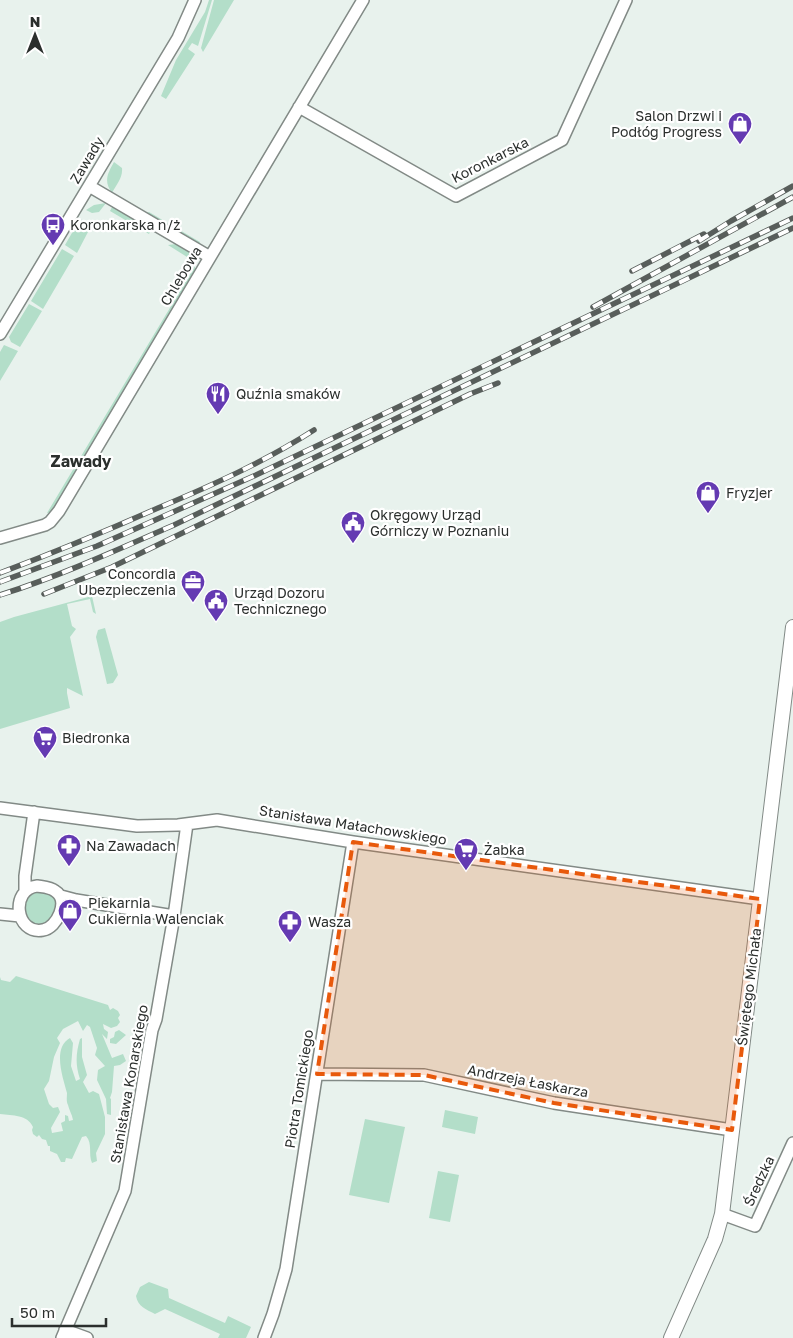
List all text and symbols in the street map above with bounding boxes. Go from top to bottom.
north arrow [10,10,60,60]
text: N [30,13,40,30]
place label: Salon Drzwi i Podłóg Progress [611,107,722,140]
shop icon: Salon Drzwi i Podłóg Progress [727,111,753,145]
street label: Zawady [66,133,107,186]
street label: Koronkarska [448,133,531,186]
bus stop icon: Koronkarska n/ż [40,212,66,246]
place label: Koronkarska n/ż [70,216,180,233]
street label: Chlebowa [156,243,205,309]
restaurant icon: Quźnia smaków [205,381,231,415]
place label: Quźnia smaków [236,385,341,402]
district label: Zawady [51,451,112,471]
shop icon: Fryzjer [695,480,721,514]
place label: Fryzjer [726,484,773,501]
place label: Okręgowy Urząd Górniczy w Poznaniu [370,506,509,539]
public building icon: Okręgowy Urząd Górniczy w Poznaniu [340,510,366,544]
place label: Concordia Ubezpieczenia [78,565,176,598]
office icon: Concordia Ubezpieczenia [180,569,206,603]
place label: Urząd Dozoru Technicznego [234,584,327,617]
public building icon: Urząd Dozoru Technicznego [203,588,229,622]
supermarket icon: Biedronka [32,725,58,759]
place label: Biedronka [62,729,130,746]
street label: Stanisława Małachowskiego [258,801,448,848]
pharmacy icon: Na Zawadach [56,833,82,867]
place label: Na Zawadach [86,837,176,854]
supermarket icon: Żabka [453,837,479,871]
place label: Żabka [484,841,525,858]
place label: Piekarnia Cukiernia Walenciak [88,894,224,927]
shop icon: Piekarnia Cukiernia Walenciak [57,898,83,932]
pharmacy icon: Wasza [277,909,303,943]
place label: Wasza [308,913,351,930]
street label: Świętego Michała [733,927,764,1047]
street label: Stanisława Konarskiego [106,1003,151,1165]
street label: Piotra Tomickiego [281,1028,316,1150]
street label: Andrzeja Łaskarza [466,1060,590,1101]
street label: Średzka [739,1153,778,1209]
scale bar [12,1296,106,1328]
text: 50 m [20,1303,55,1321]

